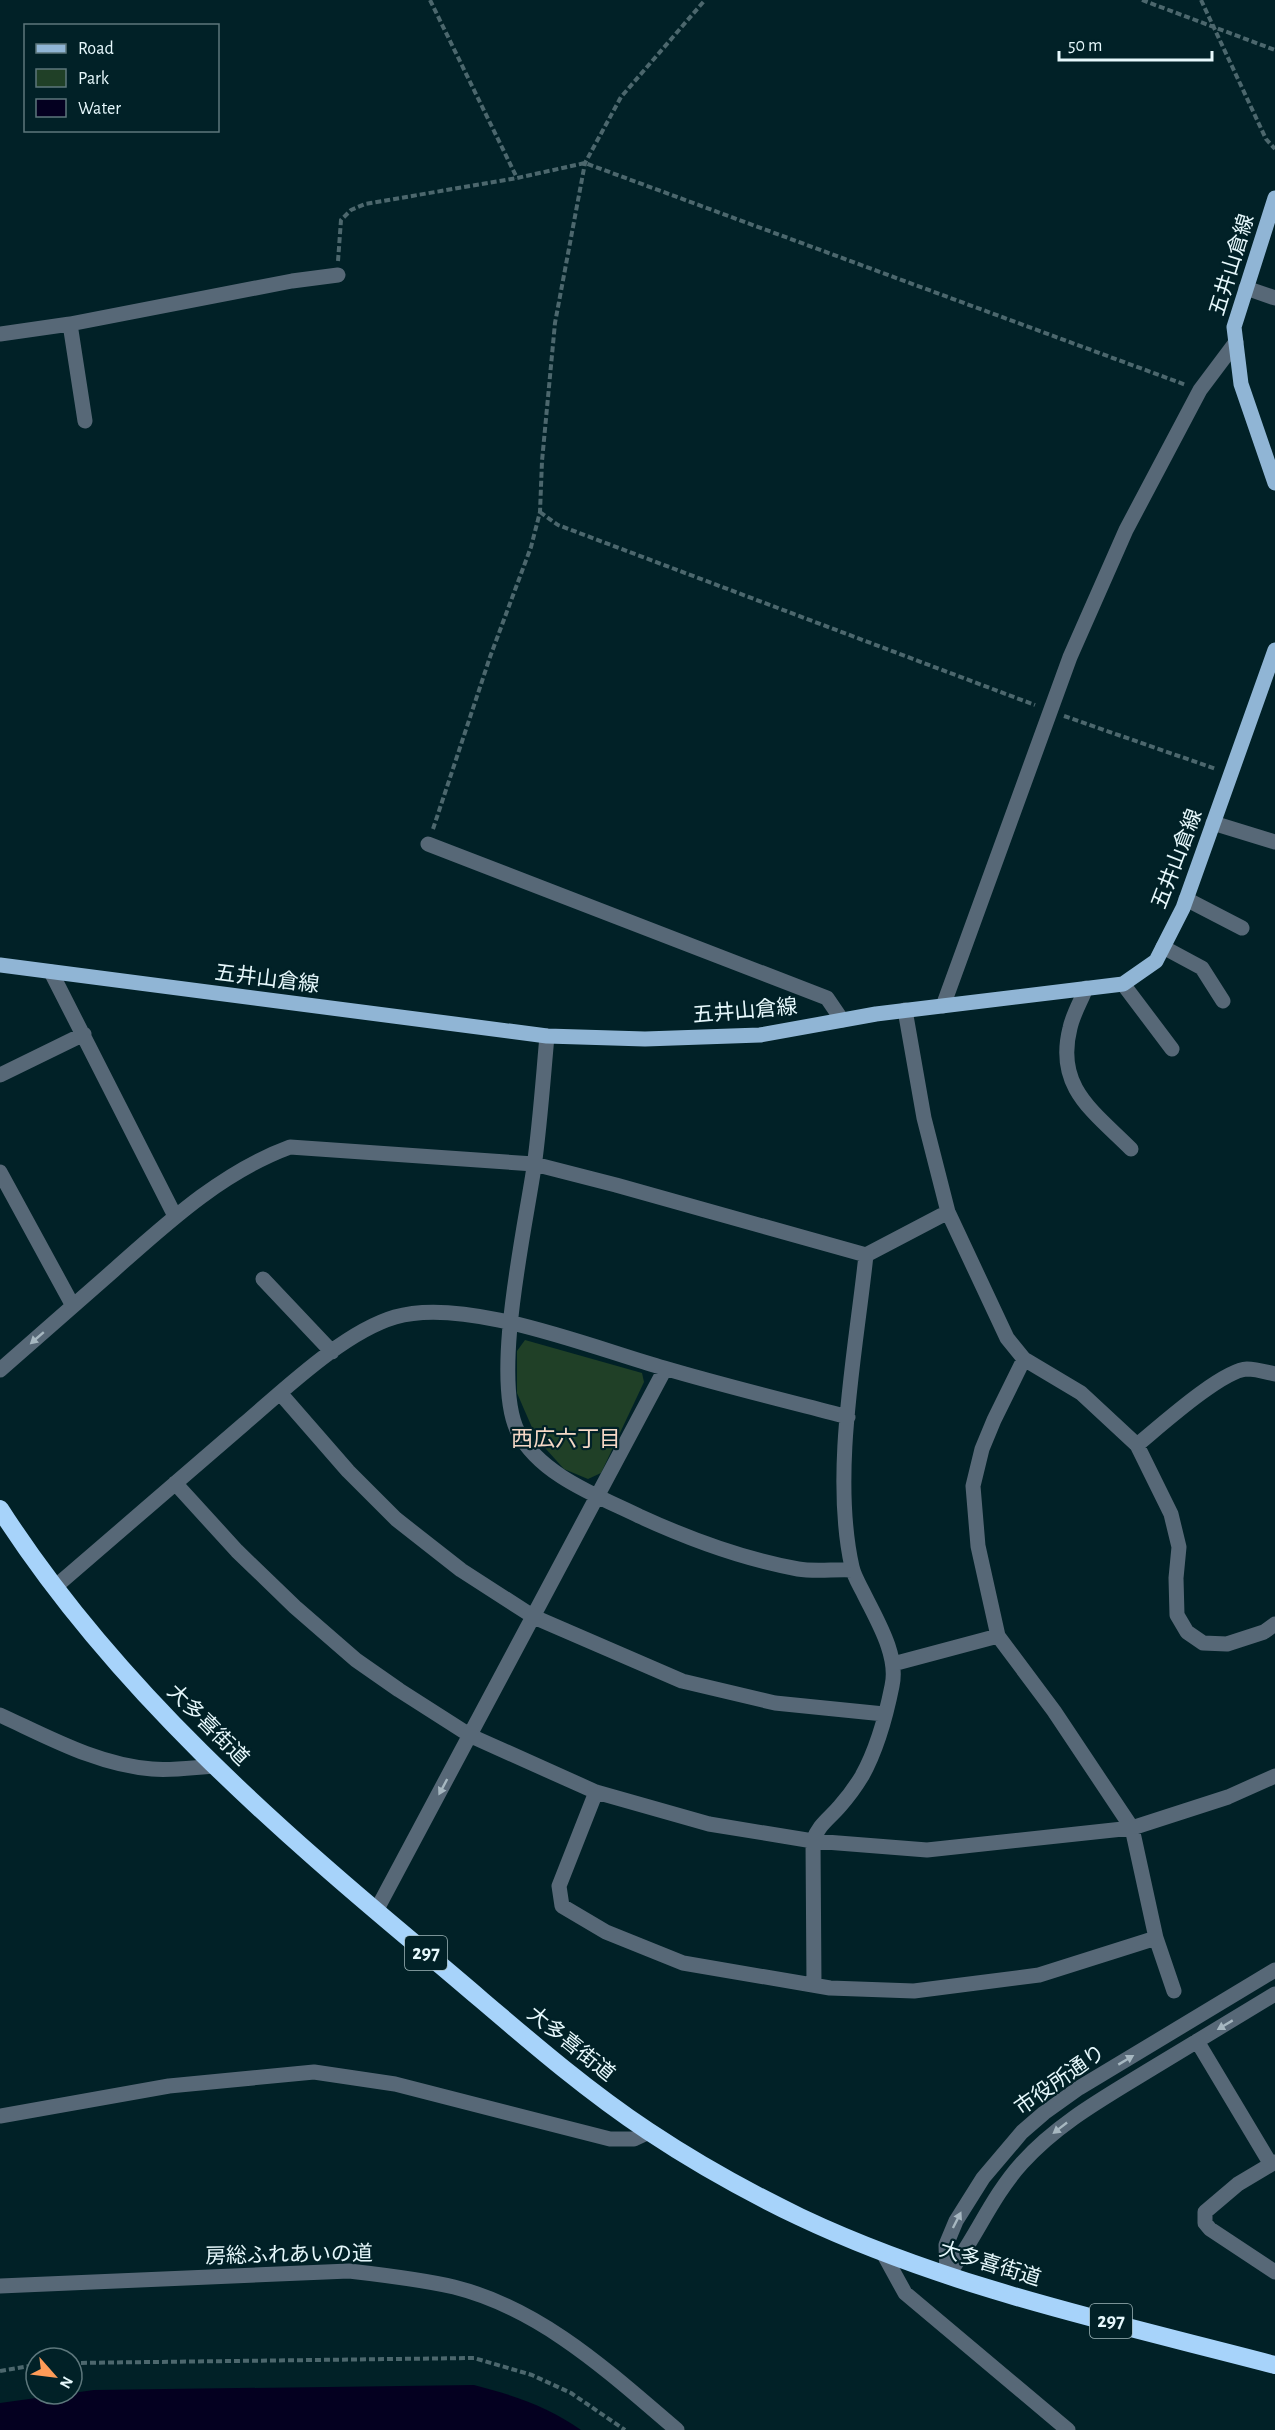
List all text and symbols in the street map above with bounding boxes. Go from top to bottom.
legend [24,24,219,132]
scale bar [1059,24,1212,62]
text: 50 m [1068,37,1102,55]
text: Road [78,40,114,58]
text: Park [78,70,110,88]
text: Water [78,100,121,118]
street label: 五井山倉線 [1206,211,1257,318]
street label: 五井山倉線 [1147,806,1206,912]
street label: 五井山倉線 [214,961,321,996]
street label: 五井山倉線 [692,995,798,1026]
one-way arrow [29,1331,44,1345]
district label: 西広六丁目 [511,1427,621,1450]
street label: 大多喜街道 [163,1680,253,1770]
one-way arrow [438,1779,448,1796]
road number: 297 [405,1936,447,1970]
street label: 大多喜街道 [524,2002,619,2085]
one-way arrow [1217,2019,1233,2030]
street label: 市役所通り [1010,2040,1109,2119]
one-way arrow [1118,2054,1134,2065]
one-way arrow [1052,2122,1068,2134]
one-way arrow [952,2212,962,2229]
street label: 大多喜街道 [937,2238,1044,2289]
street label: 房総ふれあいの道 [205,2242,373,2267]
road number: 297 [1090,2304,1132,2338]
north arrow [24,2346,84,2406]
text: N [57,2374,76,2391]

